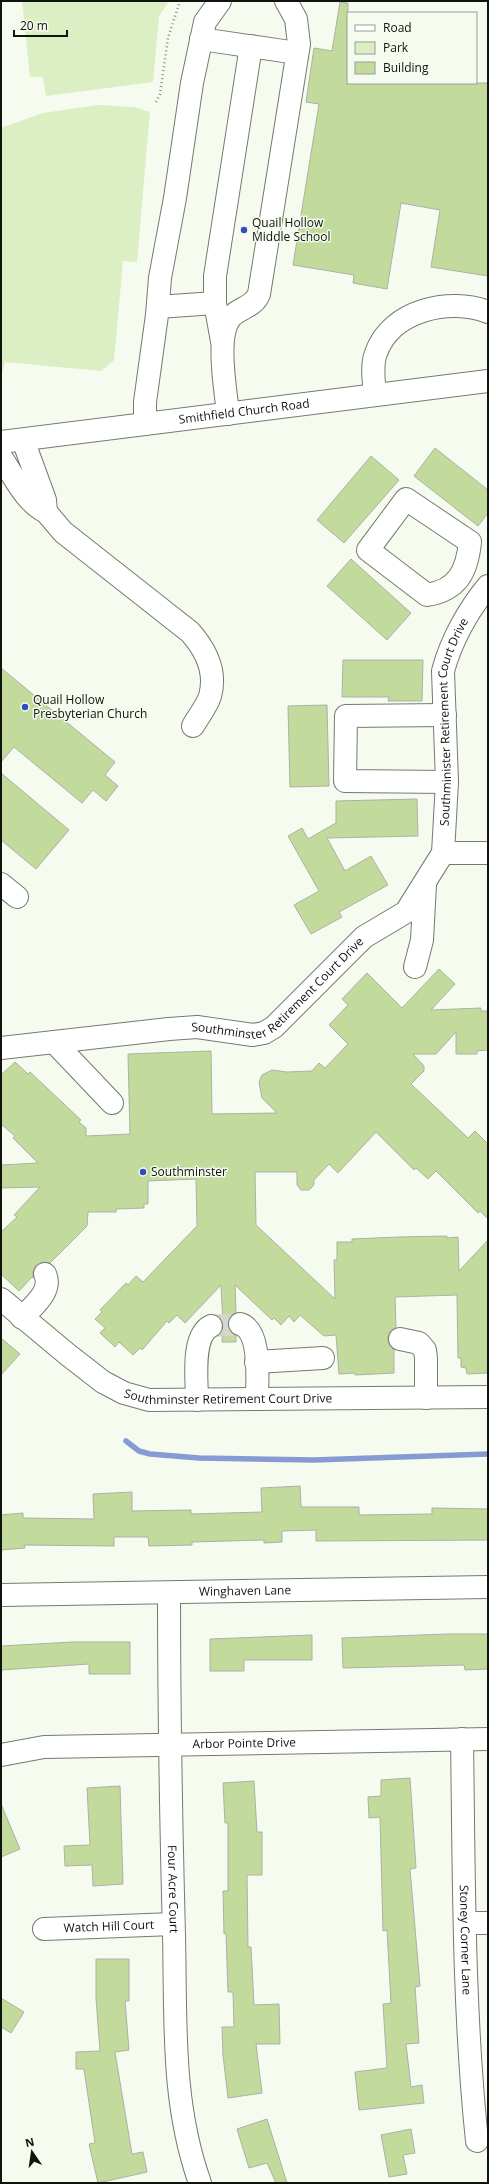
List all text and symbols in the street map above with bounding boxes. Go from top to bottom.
scale bar [14,12,67,38]
legend [347,12,477,84]
text: 20 m [20,17,48,34]
text: Road [383,19,412,36]
text: Park [383,39,409,56]
text: Building [383,59,429,76]
place label: Quail Hollow Middle School [252,214,331,245]
marker: Quail Hollow Middle School [239,225,249,235]
street label: Smithfield Church Road [178,394,310,428]
street label: Southminister Retirement Court Drive [434,614,472,826]
place label: Quail Hollow Presbyterian Church [33,691,147,722]
marker: Quail Hollow Presbyterian Church [20,702,30,712]
street label: Southminster Retirement Court Drive [191,933,367,1043]
place label: Southminster [151,1163,227,1180]
marker: Southminster [138,1167,148,1177]
street label: Southminster Retirement Court Drive [122,1384,332,1408]
street label: Winghaven Lane [199,1581,291,1600]
street label: Arbor Pointe Drive [192,1733,296,1752]
street label: Four Acre Court [164,1845,183,1933]
street label: Stoney Corner Lane [456,1885,476,1996]
street label: Watch Hill Court [63,1916,155,1936]
north arrow [12,2132,52,2172]
text: N [24,2133,36,2150]

